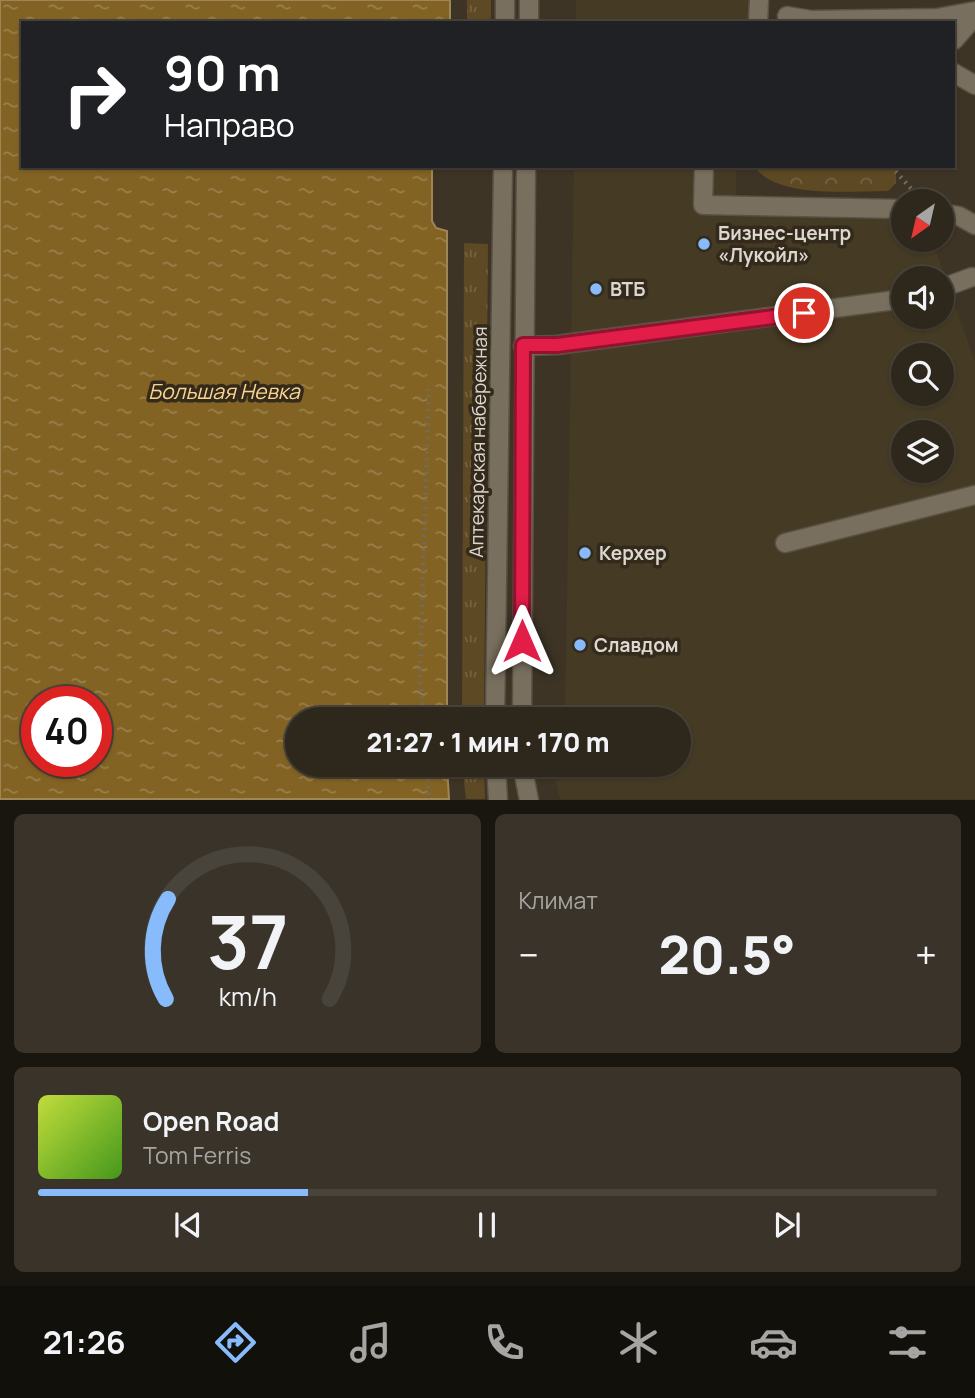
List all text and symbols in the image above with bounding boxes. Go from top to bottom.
text: 90 m [164,39,281,106]
icon: right [49,49,140,140]
text: Направо [164,103,295,147]
north arrow [891,189,954,252]
map controls [891,189,954,483]
place label: Бизнес-центр «Лукойл» [718,220,851,268]
marker: Бизнес-центр «Лукойл» [696,236,712,252]
button: sound [891,266,954,329]
place label: ВТБ [610,276,645,302]
marker: ВТБ [588,281,604,297]
pin [774,283,834,343]
icon: arrive [785,294,823,332]
street label: Аптекарская набережная [463,326,493,558]
button: search [891,343,954,406]
water label: Большая Невка [148,377,301,405]
button: layers [891,420,954,483]
place label: Керхер [599,540,667,566]
marker: Керхер [577,545,593,561]
position arrow [485,604,559,678]
place label: Славдом [594,632,679,658]
marker: Славдом [572,637,588,653]
speed limit sign: 40 [21,686,112,777]
text: 21:27 · 1 мин · 170 m [366,724,610,760]
text: Климат [519,884,598,916]
text: 37 [207,892,288,992]
text: 20.5° [658,919,796,990]
text: − [519,928,539,980]
text: + [915,928,937,980]
text: km/h [218,979,276,1014]
text: Open Road [143,1103,279,1139]
text: Tom Ferris [143,1139,251,1171]
icon: previous [169,1206,207,1244]
icon: pause [468,1206,506,1244]
icon: next [768,1206,806,1244]
icon: directions [211,1318,260,1367]
icon: music [346,1318,395,1367]
icon: phone [480,1318,529,1367]
icon: climate [614,1318,663,1367]
icon: car [749,1318,798,1367]
icon: filters [883,1318,932,1367]
text: 21:26 [43,1320,126,1364]

